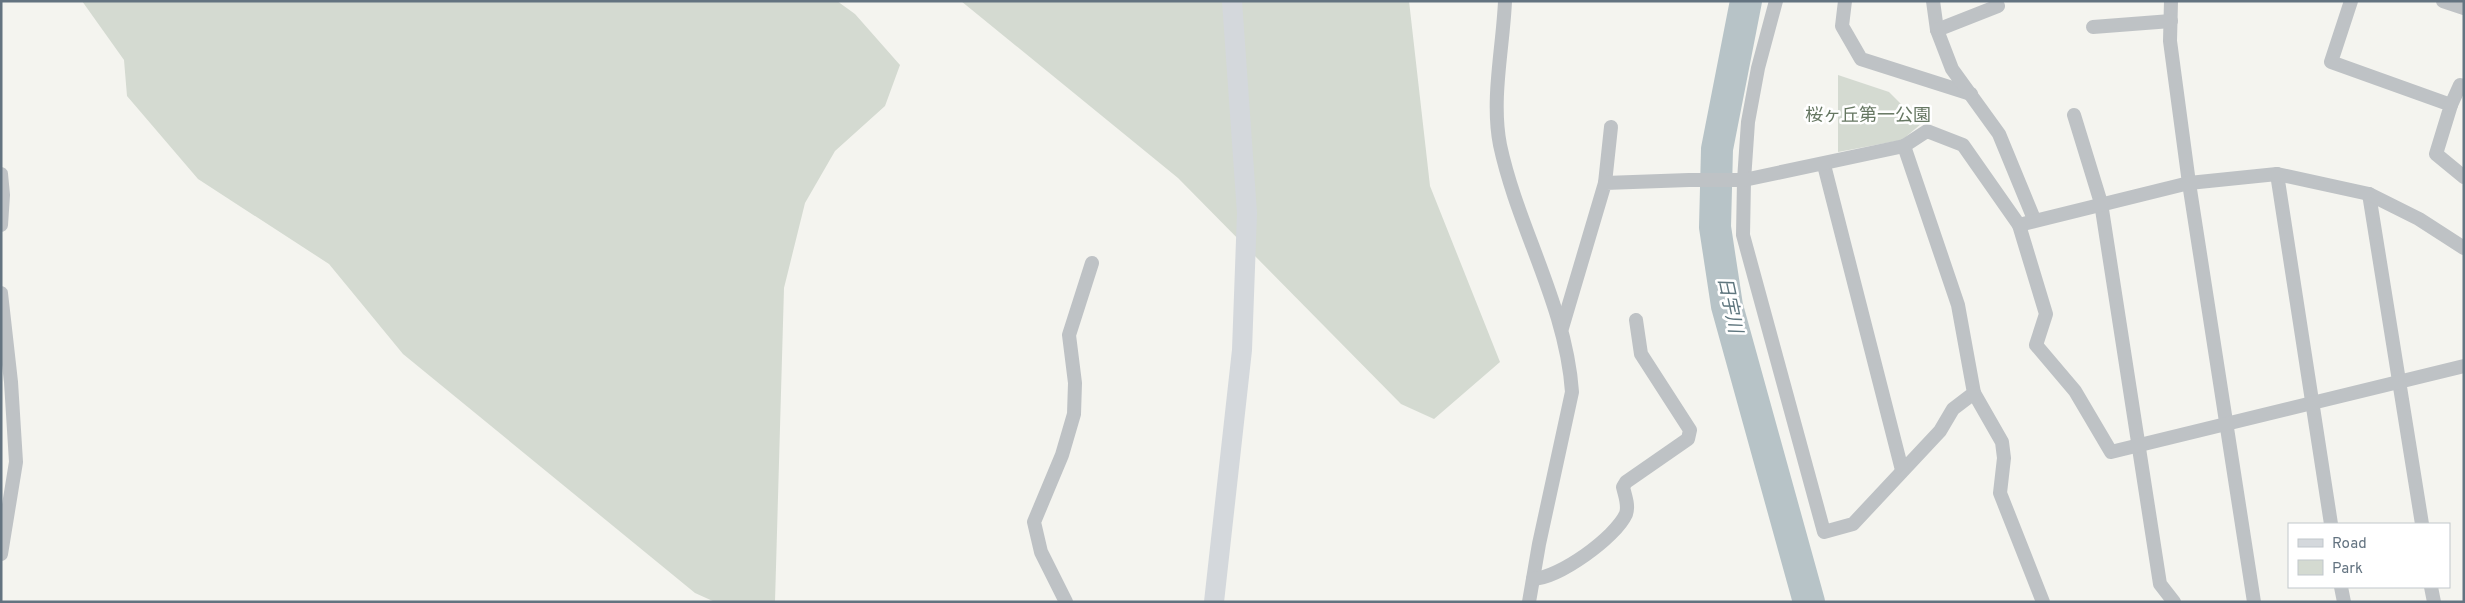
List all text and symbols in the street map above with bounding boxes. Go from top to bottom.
park label: 桜ヶ丘第一公園 [1805,105,1931,128]
water label: 日宇川 [1711,275,1747,337]
legend [2288,523,2450,588]
text: Road [2332,535,2367,554]
text: Park [2332,560,2363,579]

